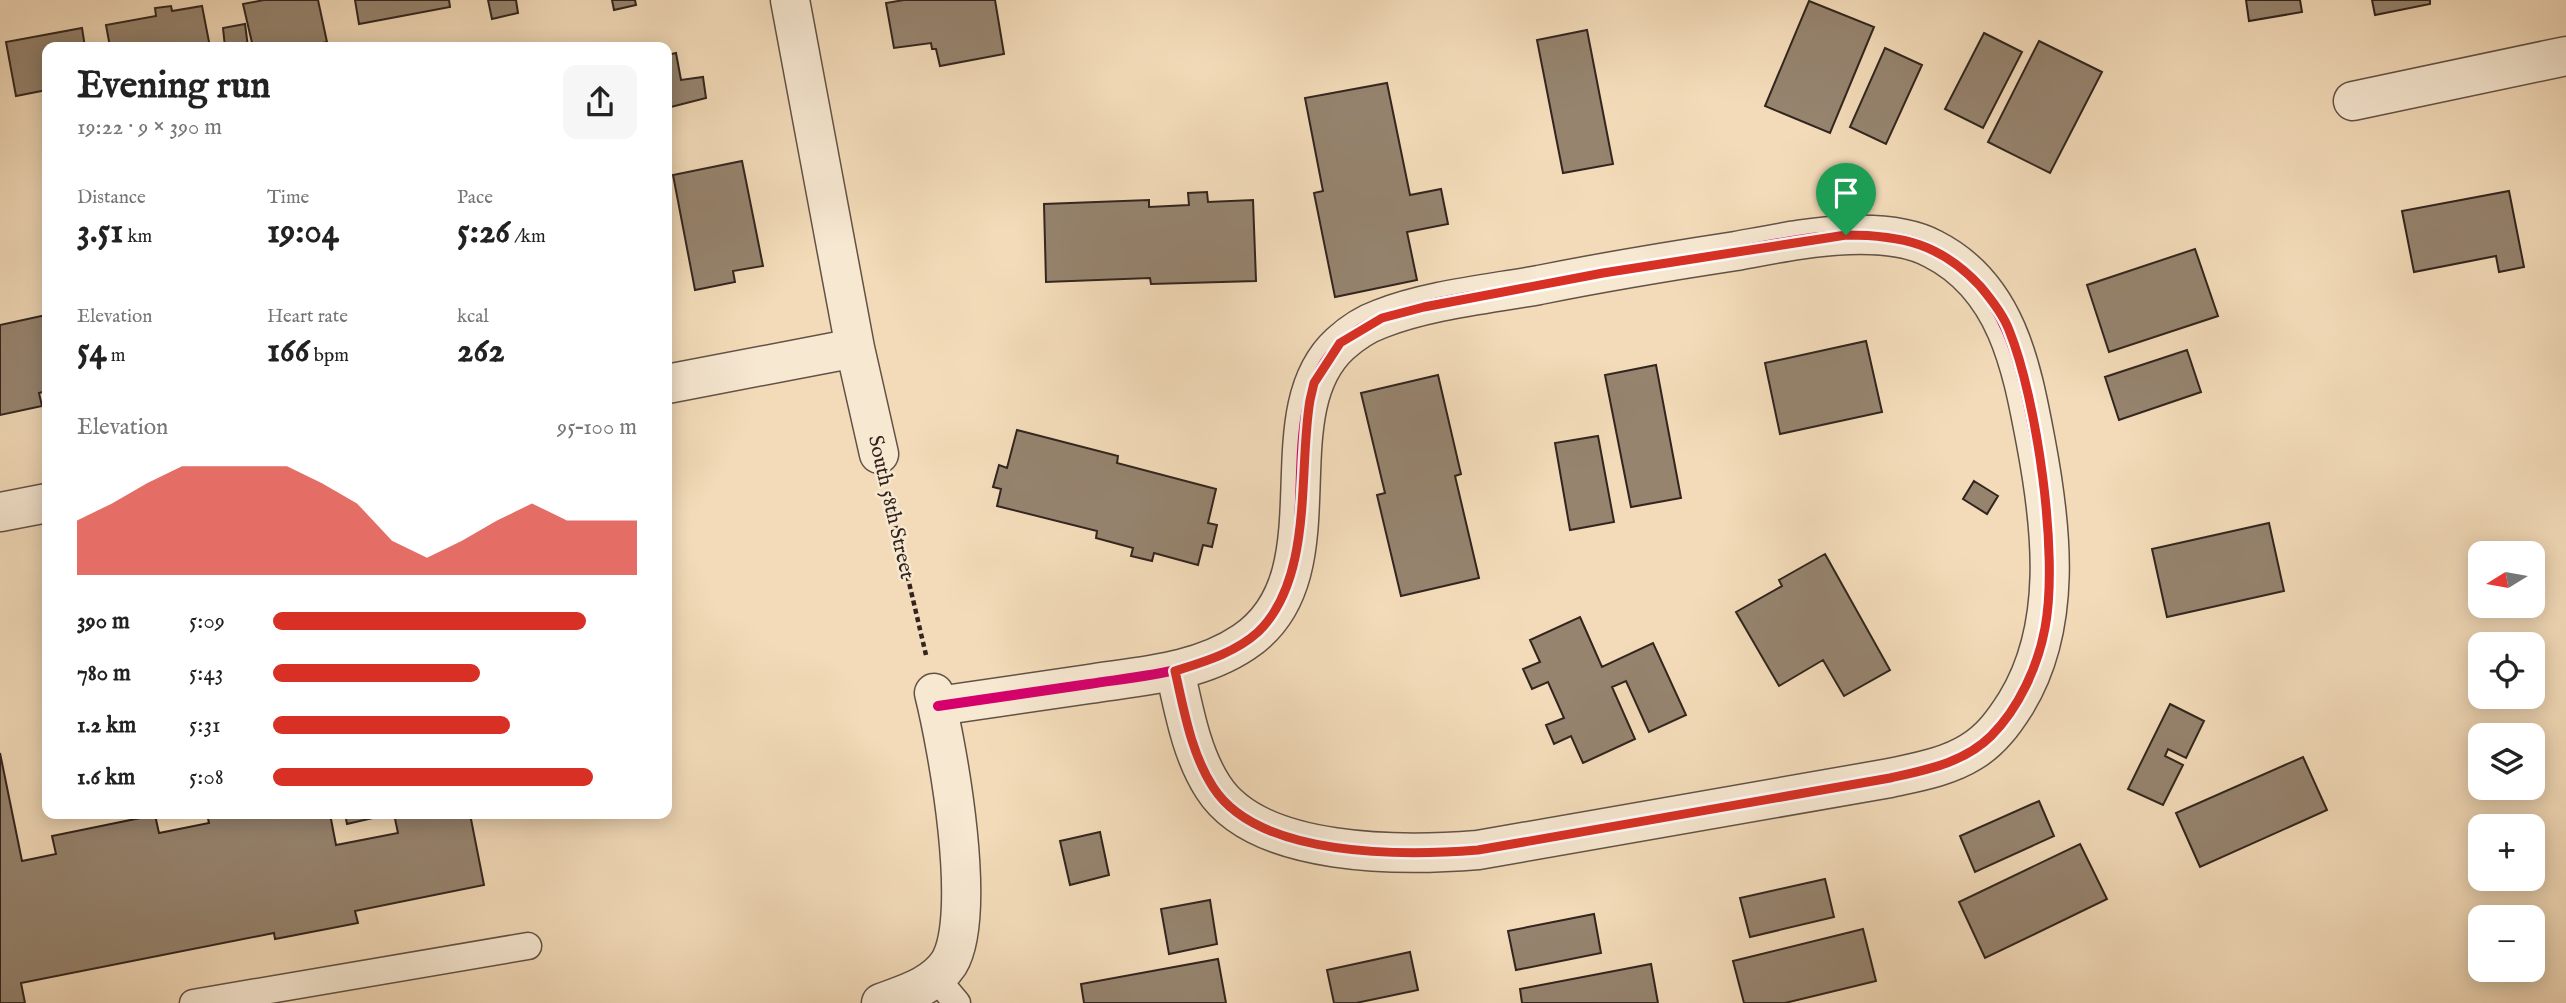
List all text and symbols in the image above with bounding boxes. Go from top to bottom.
text: Evening run [77,63,271,111]
button: share [563,65,637,139]
text: 19:22 · 9 × 390 m [77,113,222,142]
pin [1816,163,1876,235]
icon: arrive [1827,174,1865,212]
text: Distance [77,186,146,210]
text: Time [267,186,309,210]
text: Pace [457,186,493,210]
text: 3.51 [77,210,123,255]
text: 19:04 [267,210,339,255]
text: 5:26 [457,210,510,255]
text: km [123,225,152,249]
text: /km [510,225,546,249]
text: Elevation [77,305,152,329]
text: Heart rate [267,305,348,329]
text: kcal [457,305,489,329]
text: 54 [77,329,107,374]
text: 166 [267,329,310,374]
text: 262 [457,329,505,374]
text: m [107,344,126,368]
text: bpm [310,344,349,368]
text: Elevation [77,413,168,442]
text: 95–100 m [557,413,637,442]
street label: South 58th Street [861,433,920,582]
north arrow [2468,541,2544,618]
map controls [2468,541,2545,982]
text: 390 m [77,607,130,636]
text: 5:09 [189,607,225,636]
button: locate [2468,632,2545,709]
text: 780 m [77,659,131,688]
text: 5:43 [189,659,223,688]
text: 1.2 km [77,711,136,740]
text: 5:31 [189,711,221,740]
button: layers [2468,723,2545,800]
text: 1.6 km [77,763,135,792]
text: 5:08 [189,763,224,792]
button: + [2468,814,2545,891]
button: − [2468,905,2545,982]

